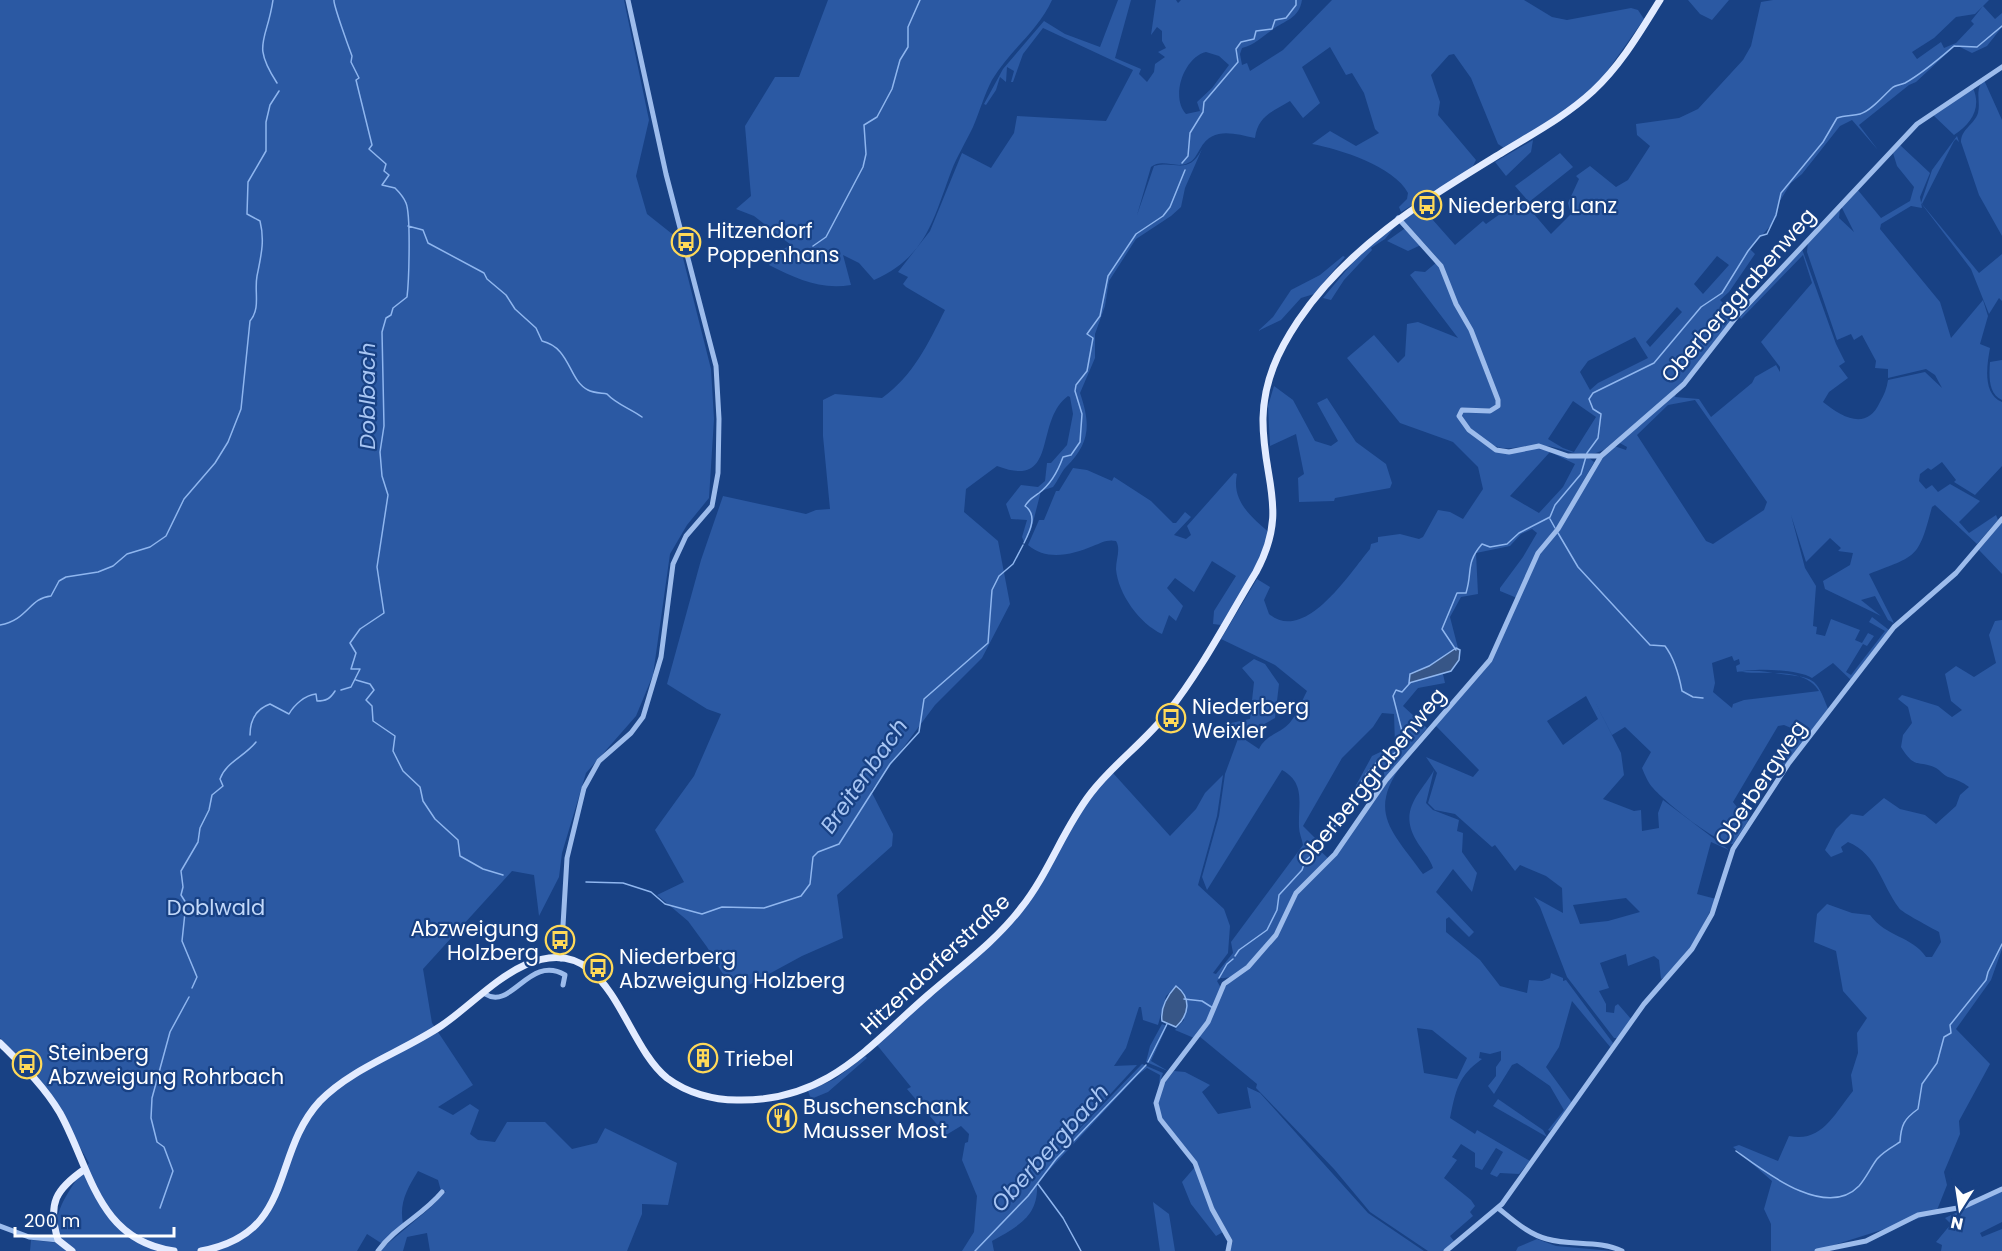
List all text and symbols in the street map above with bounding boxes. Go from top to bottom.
bus stop icon: Niederberg Lanz [1411,189,1443,221]
place label: Niederberg Lanz [1448,191,1617,220]
street label: Oberberggrabenweg [1654,202,1822,388]
place label: Hitzendorf Poppenhans [707,216,840,269]
bus stop icon: Hitzendorf Poppenhans [670,226,702,258]
water label: Doblbach [352,342,383,450]
street label: Oberberggrabenweg [1290,682,1452,872]
place label: Niederberg Weixler [1192,692,1309,745]
bus stop icon: Niederberg Weixler [1155,702,1187,734]
water label: Breitenbach [813,712,915,840]
street label: Oberbergweg [1707,715,1813,851]
street label: Hitzendorferstraße [854,887,1016,1041]
park label: Doblwald [167,893,265,922]
place label: Abzweigung Holzberg [410,914,539,967]
bus stop icon: Abzweigung Holzberg [544,924,576,956]
place label: Niederberg Abzweigung Holzberg [619,942,845,995]
bus stop icon: Niederberg Abzweigung Holzberg [582,952,614,984]
place label: Steinberg Abzweigung Rohrbach [48,1038,284,1091]
building icon: Triebel [687,1042,719,1074]
place label: Triebel [724,1044,794,1073]
bus stop icon: Steinberg Abzweigung Rohrbach [11,1048,43,1080]
water label: Oberbergbach [984,1077,1116,1219]
place label: Buschenschank Mausser Most [803,1092,969,1145]
restaurant icon: Buschenschank Mausser Most [766,1102,798,1134]
north arrow [1930,1179,1990,1239]
scale bar [15,1200,174,1238]
text: 200 m [24,1208,80,1233]
text: N [1949,1211,1965,1236]

